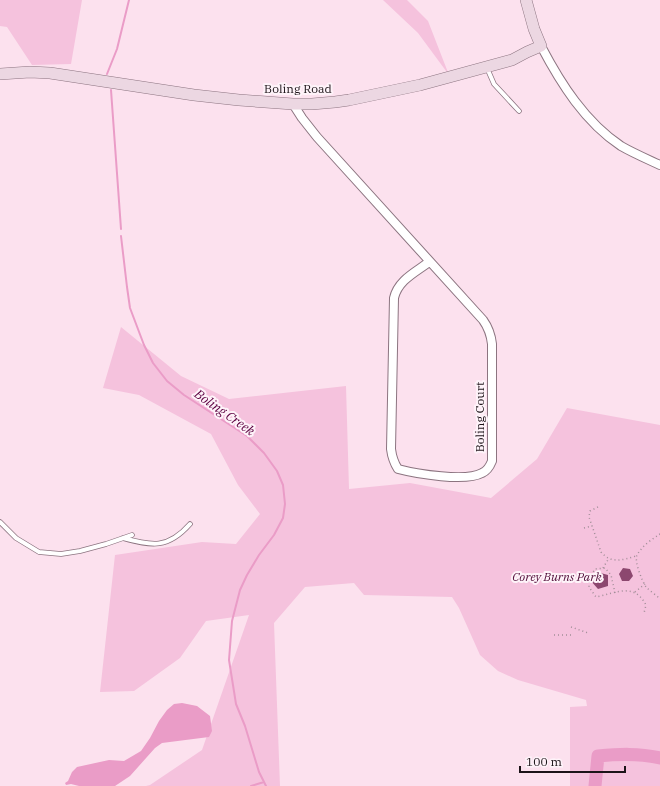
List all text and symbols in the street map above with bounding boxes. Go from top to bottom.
street label: Boling Road [264,81,332,96]
street label: Boling Court [472,382,487,452]
water label: Boling Creek [190,385,258,439]
park label: Corey Burns Park [512,569,602,584]
scale bar [520,748,625,774]
text: 100 m [526,754,562,769]

